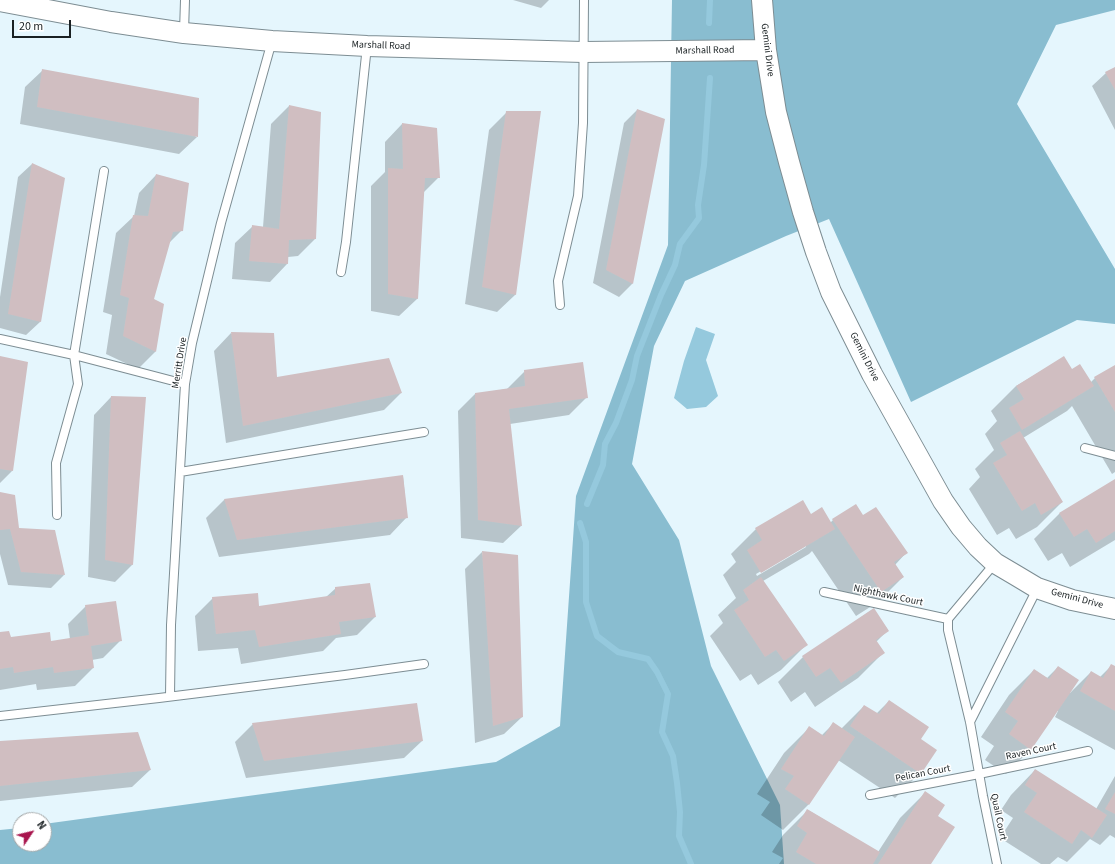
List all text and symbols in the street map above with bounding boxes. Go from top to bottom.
scale bar [14,12,73,38]
text: 20 m [19,18,43,35]
street label: Gemini Drive [758,23,776,77]
street label: Marshall Road [351,39,411,53]
street label: Marshall Road [675,44,735,58]
street label: Gemini Drive [847,330,881,384]
street label: Merritt Drive [170,336,190,390]
street label: Nighthawk Court [852,583,924,609]
street label: Gemini Drive [1050,586,1104,612]
street label: Raven Court [1005,741,1057,763]
street label: Pelican Court [894,763,952,785]
street label: Quail Court [987,792,1009,842]
north arrow [12,812,52,852]
text: N [33,818,50,833]

